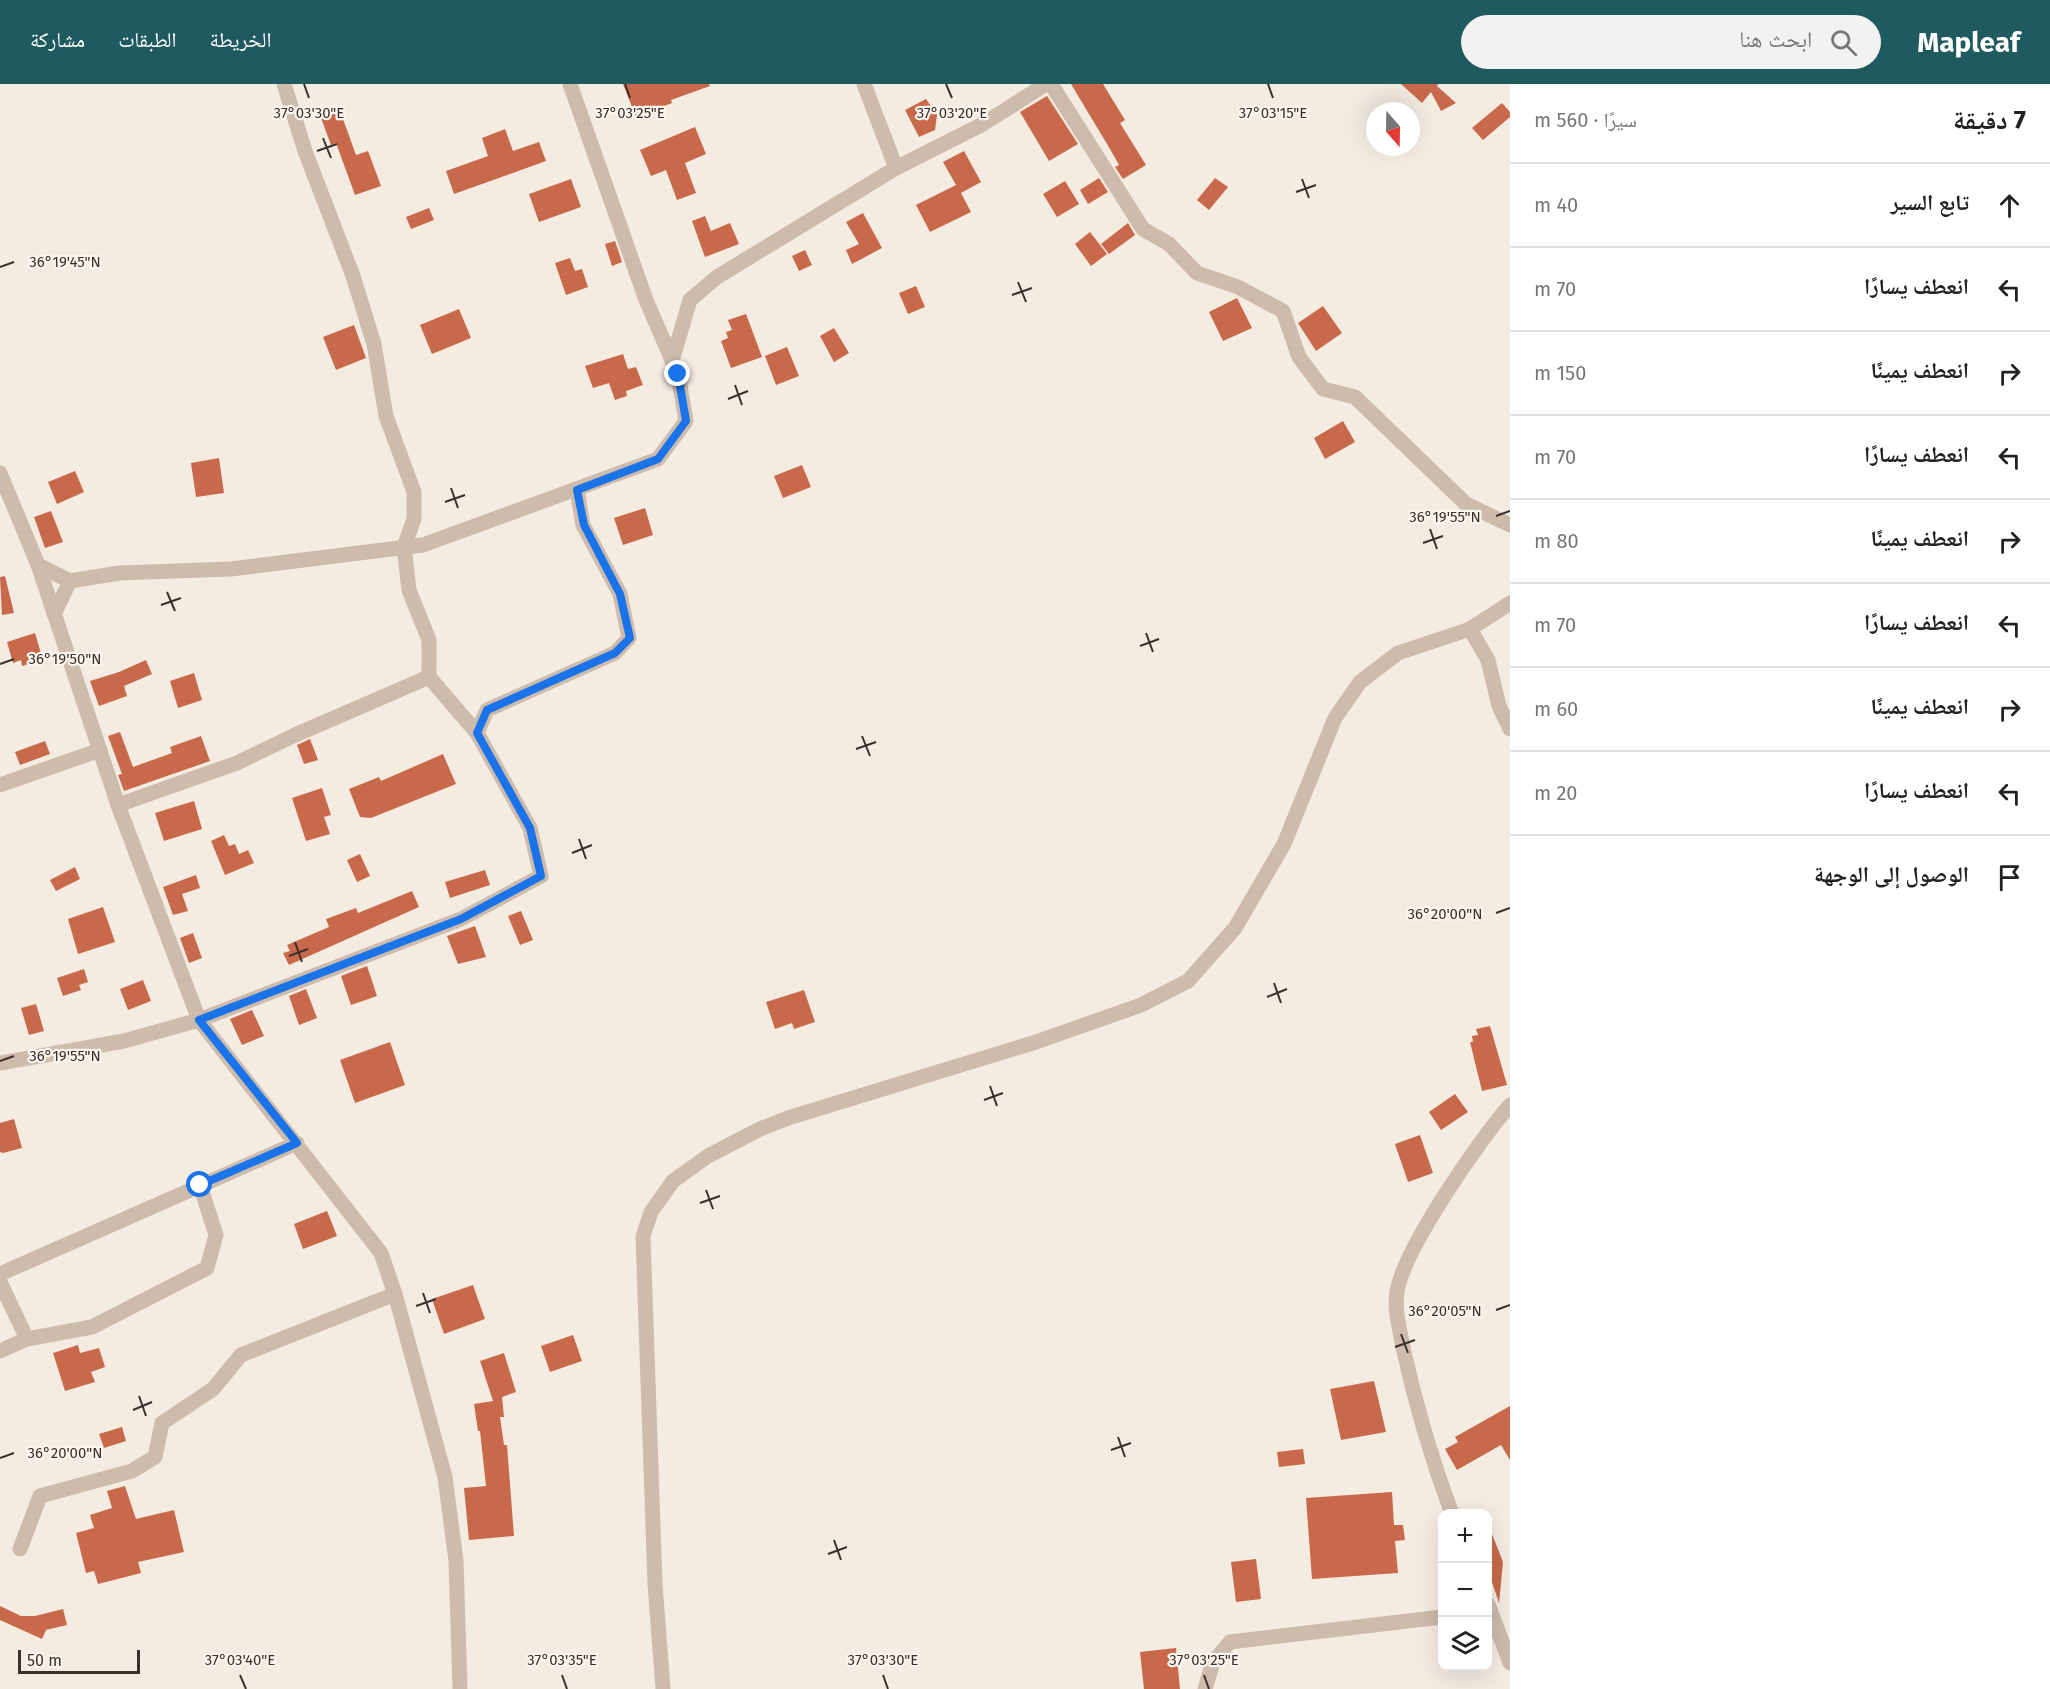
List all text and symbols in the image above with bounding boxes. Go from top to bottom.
search box [1461,15,1881,69]
text: ابحث هنا [1739,26,1812,53]
icon: search [1827,26,1860,59]
text: Mapleaf [1917,26,2020,59]
text: مشاركة [30,27,85,53]
text: الطبقات [118,27,177,53]
text: الخريطة [210,27,271,53]
north arrow [1366,102,1420,156]
text: 37°03'30"E [274,104,344,122]
text: 37°03'25"E [595,104,665,122]
text: 37°03'20"E [917,104,987,122]
text: 37°03'15"E [1239,104,1307,122]
text: 7 دقيقة [1953,105,2026,136]
text: سيرًا · 560 m [1534,108,1637,132]
text: تابع السير [1890,189,1969,216]
icon: ahead [1993,189,2026,222]
text: 40 m [1534,193,1578,217]
text: 36°19'45"N [29,253,101,271]
text: انعطف يسارًا [1864,273,1969,300]
icon: left [1993,273,2026,306]
text: 70 m [1534,277,1576,301]
text: انعطف يمينًا [1870,357,1969,384]
icon: right [1993,357,2026,390]
route end [664,360,690,386]
text: 150 m [1534,361,1586,385]
text: انعطف يسارًا [1864,441,1969,468]
icon: left [1993,441,2026,474]
text: 70 m [1534,445,1576,469]
text: 36°19'55"N [1409,508,1481,526]
text: انعطف يمينًا [1870,525,1969,552]
icon: right [1993,525,2026,558]
text: 80 m [1534,529,1579,553]
text: انعطف يسارًا [1864,609,1969,636]
icon: left [1993,609,2026,642]
text: 70 m [1534,613,1576,637]
text: 36°19'50"N [29,650,101,668]
text: انعطف يمينًا [1870,693,1969,720]
icon: right [1993,693,2026,726]
text: 60 m [1534,697,1578,721]
text: انعطف يسارًا [1864,777,1969,804]
icon: left [1993,777,2026,810]
text: 20 m [1534,781,1578,805]
text: الوصول إلى الوجهة [1814,861,1969,888]
icon: arrive [1993,861,2026,894]
text: 36°20'00"N [1408,905,1482,923]
text: 36°19'55"N [29,1047,101,1065]
route start [186,1171,212,1197]
text: 36°20'05"N [1408,1302,1482,1320]
text: 36°20'00"N [28,1444,102,1462]
map controls [1438,1509,1492,1671]
button: + [1438,1509,1492,1563]
button: − [1438,1563,1492,1617]
button: layers [1438,1617,1492,1671]
scale bar [18,1647,140,1674]
text: 50 m [27,1651,62,1670]
text: 37°03'40"E [205,1651,275,1669]
text: 37°03'35"E [527,1651,597,1669]
text: 37°03'30"E [848,1651,918,1669]
text: 37°03'25"E [1169,1651,1239,1669]

